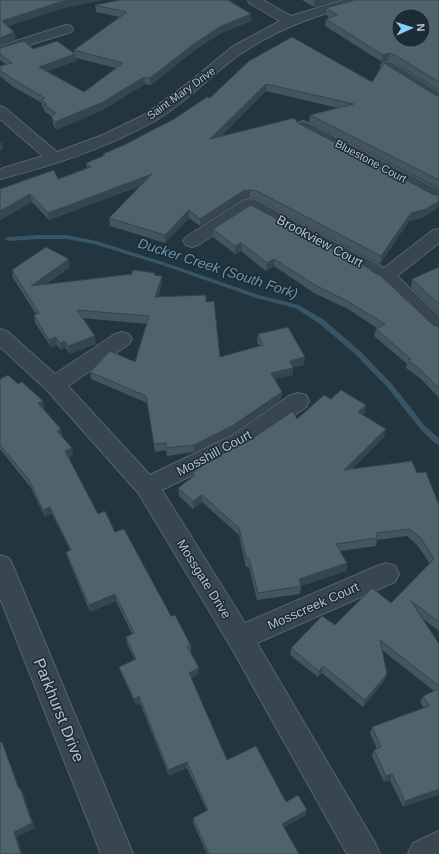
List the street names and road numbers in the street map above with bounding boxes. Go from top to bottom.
street label: Saint Mary Drive [145,64,217,122]
street label: Bluestone Court [333,137,409,185]
street label: Brookview Court [274,212,366,270]
street label: Mosshill Court [174,427,254,479]
street label: Mossgate Drive [174,537,234,621]
street label: Mosscreek Court [265,579,361,633]
street label: Parkhurst Drive [30,656,88,764]

